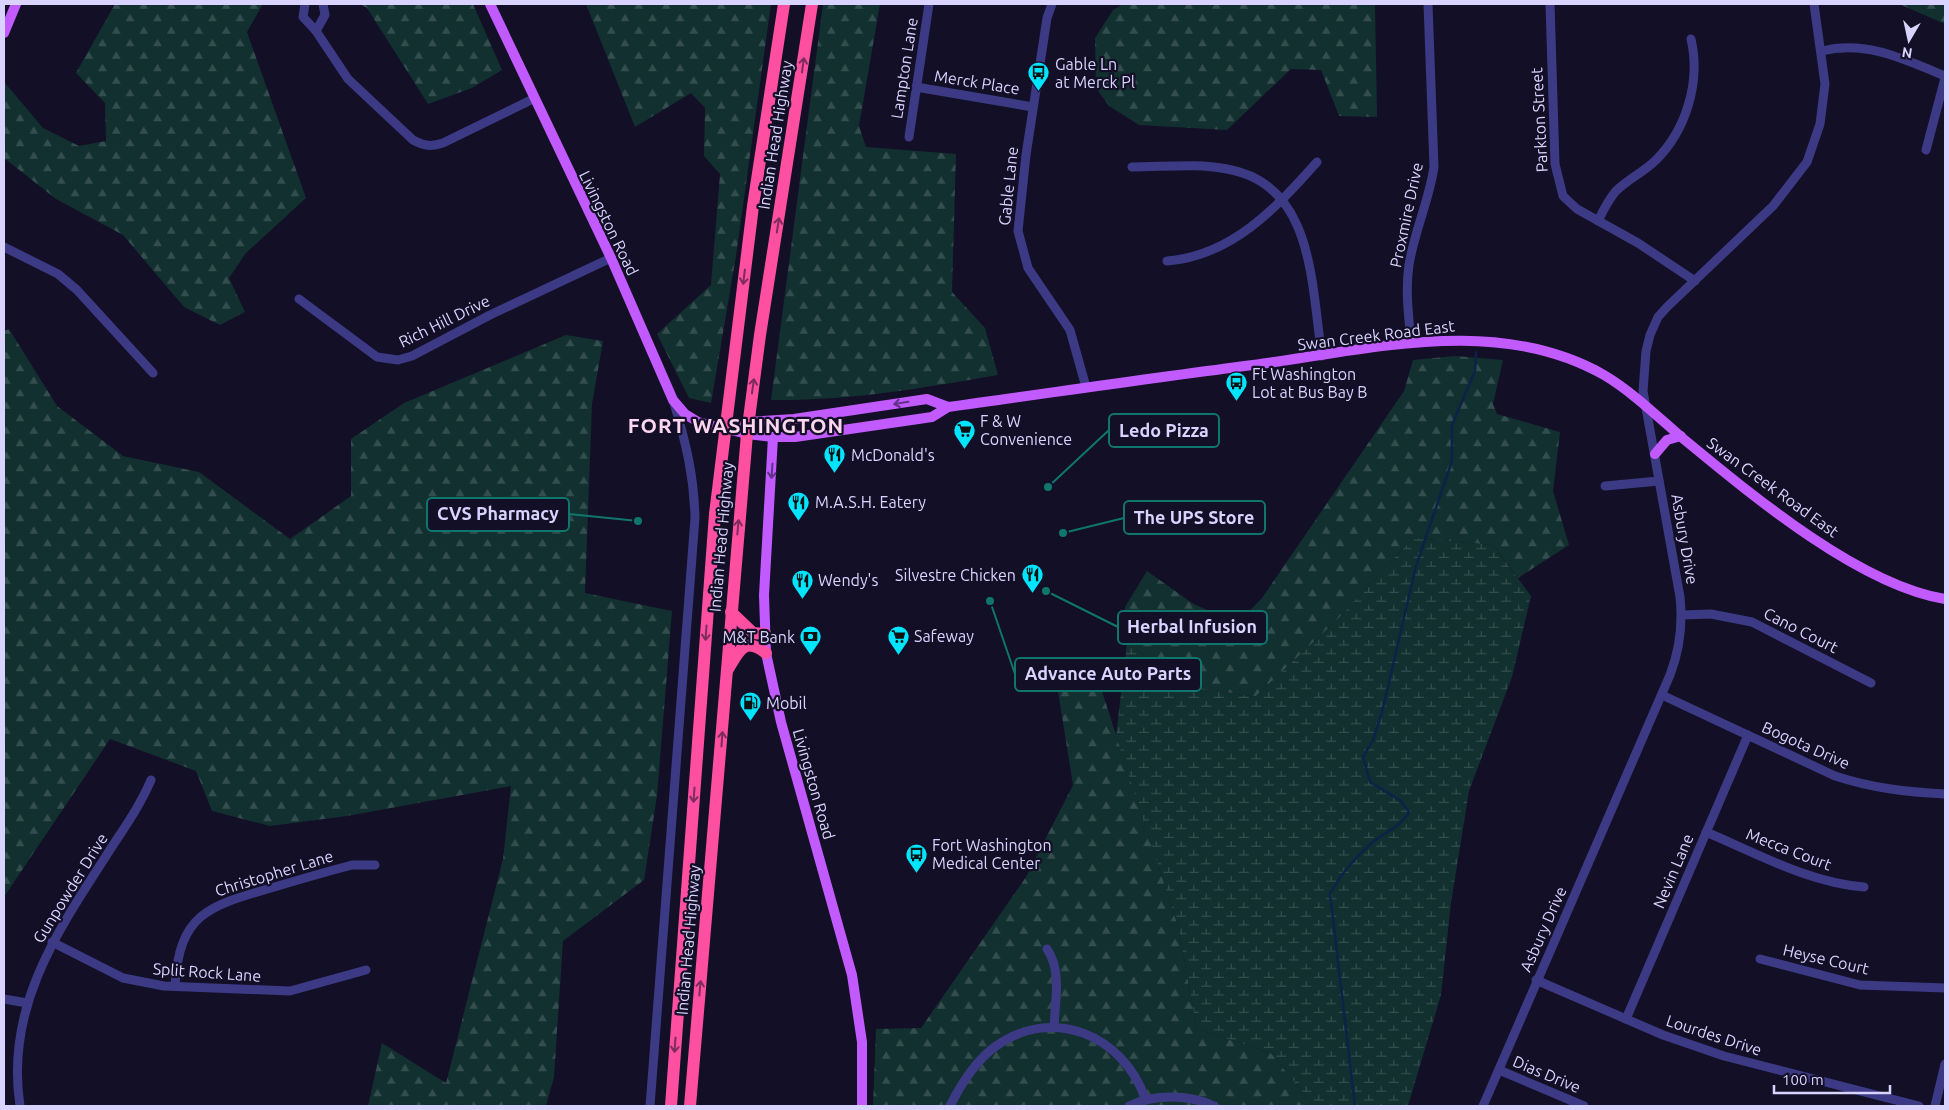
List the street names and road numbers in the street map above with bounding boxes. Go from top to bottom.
street label: Lampton Lane [887,16,921,120]
street label: Indian Head Highway [754,59,796,211]
street label: Merck Place [933,66,1021,98]
street label: Parkton Street [1527,66,1551,173]
street label: Gable Lane [995,146,1021,226]
street label: Proxmire Drive [1386,161,1426,269]
street label: Livingston Road [576,168,642,278]
street label: Rich Hill Drive [396,291,492,351]
street label: Swan Creek Road East [1296,316,1456,354]
street label: Swan Creek Road East [1704,433,1843,541]
street label: Indian Head Highway [705,461,737,613]
street label: Asbury Drive [1668,492,1702,586]
street label: Cano Court [1761,604,1842,657]
street label: Bogota Drive [1759,718,1853,772]
street label: Livingston Road [790,727,838,841]
street label: Mecca Court [1744,824,1835,874]
street label: Gunpowder Drive [29,830,111,946]
street label: Nevin Lane [1649,831,1697,911]
street label: Christopher Lane [213,846,335,900]
street label: Indian Head Highway [672,864,704,1016]
street label: Asbury Drive [1516,883,1570,975]
street label: Heyse Court [1781,940,1871,978]
street label: Split Rock Lane [152,959,262,985]
street label: Lourdes Drive [1664,1011,1764,1059]
street label: Dias Drive [1510,1052,1584,1096]

